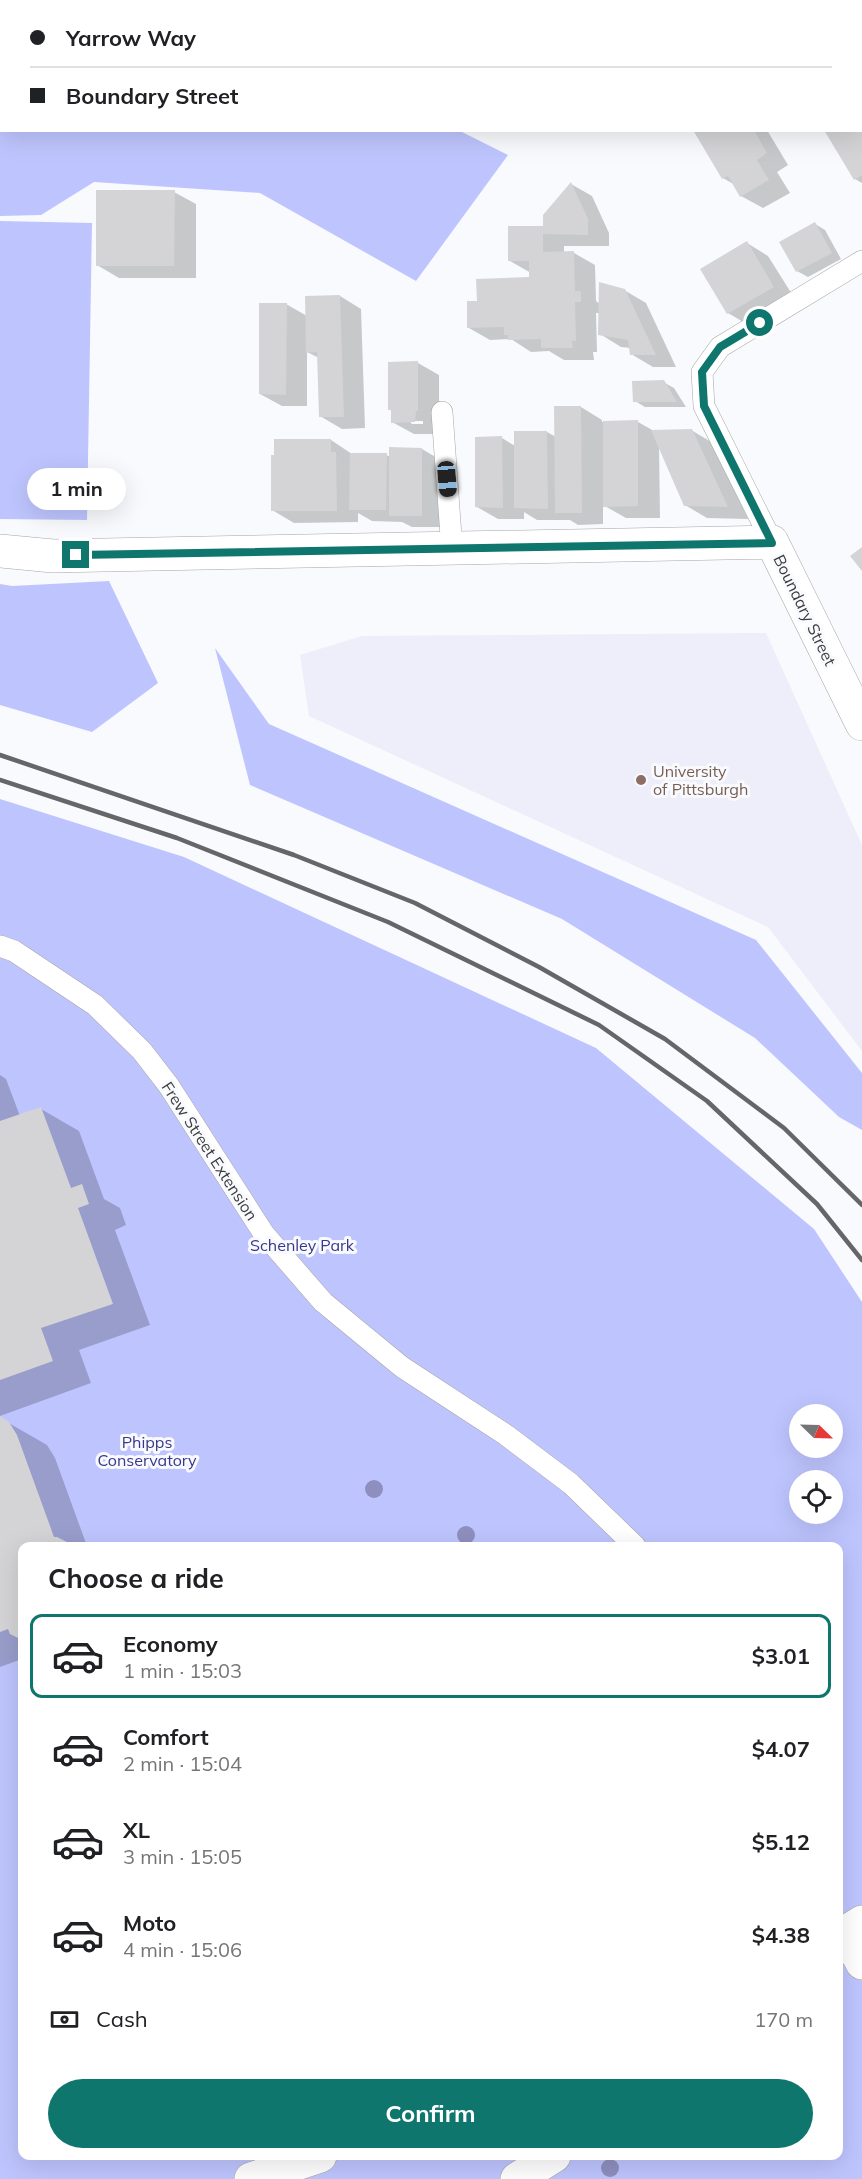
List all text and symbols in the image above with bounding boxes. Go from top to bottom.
text: Yarrow Way [66,24,196,52]
text: Boundary Street [66,82,238,110]
route start [746,309,773,336]
car [436,460,458,498]
callout: 1 min [26,468,125,510]
text: 1 min [50,476,103,501]
route end [62,541,89,568]
street label: Boundary Street [769,551,841,669]
place label: University of Pittsburgh [653,761,748,799]
marker: University of Pittsburgh [634,773,648,787]
street label: Frew Street Extension [158,1078,262,1224]
park label: Schenley Park [250,1235,355,1255]
north arrow [789,1404,843,1458]
map controls [789,1404,843,1524]
park label: Phipps Conservatory [97,1432,197,1470]
button: locate [789,1470,843,1524]
text: Choose a ride [48,1561,224,1595]
icon: car [51,1629,105,1683]
text: Economy [123,1630,218,1658]
text: $3.01 [752,1642,810,1670]
text: 1 min · 15:03 [123,1658,242,1683]
icon: car [51,1722,105,1776]
text: Comfort [123,1723,209,1751]
text: $4.07 [752,1735,810,1763]
text: 2 min · 15:04 [123,1751,242,1776]
icon: car [51,1815,105,1869]
text: XL [123,1816,150,1844]
text: $5.12 [752,1828,810,1856]
text: 3 min · 15:05 [123,1844,242,1869]
icon: car [51,1908,105,1962]
text: Moto [123,1909,176,1937]
text: $4.38 [752,1921,810,1949]
text: 4 min · 15:06 [123,1937,242,1962]
icon: cash [48,2003,81,2036]
text: Cash [96,2005,148,2033]
text: 170 m [754,2007,813,2032]
button: Confirm [48,2079,813,2148]

